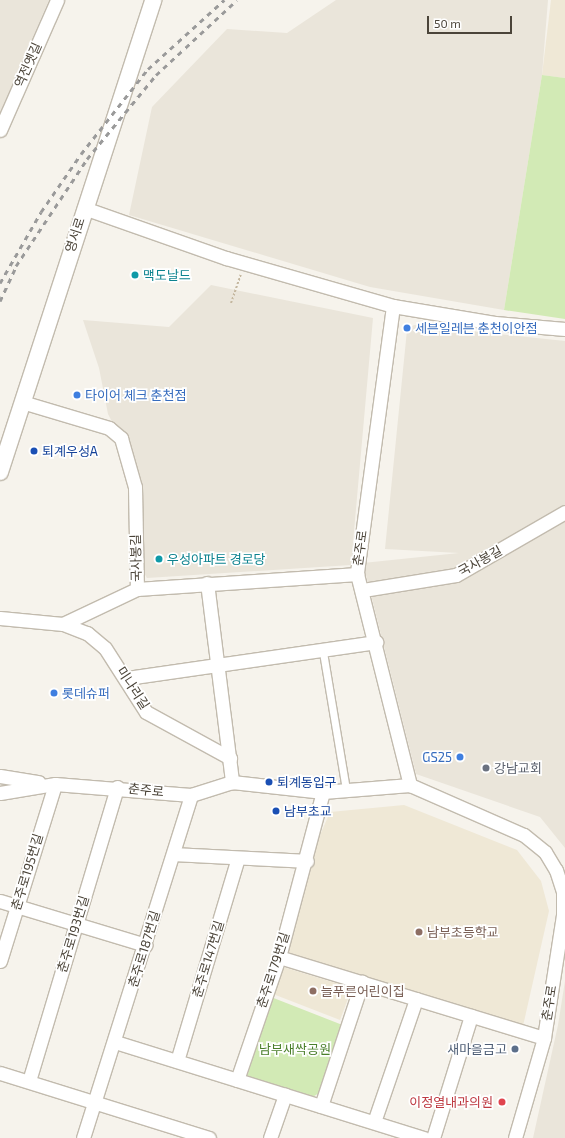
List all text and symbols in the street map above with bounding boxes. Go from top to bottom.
scale bar [429,8,514,34]
text: 50 m [434,16,461,30]
street label: 역전옛길 [11,40,45,90]
street label: 영서로 [62,216,88,254]
place label: 맥도날드 [143,267,191,283]
marker: 맥도날드 [130,270,140,280]
place label: 세븐일레븐 춘천이안점 [415,320,537,336]
marker: 세븐일레븐 춘천이안점 [402,323,412,333]
place label: 타이어 체크 춘천점 [85,387,186,403]
marker: 타이어 체크 춘천점 [72,390,82,400]
place label: 퇴계우성A [42,443,98,459]
marker: 퇴계우성A [29,446,39,456]
street label: 춘주로 [350,529,370,567]
street label: 국사봉길 [128,534,144,582]
street label: 국사봉길 [455,543,505,579]
place label: 우성아파트 경로당 [167,551,266,567]
marker: 우성아파트 경로당 [154,554,164,564]
street label: 미나리길 [113,664,153,712]
place label: 롯데슈퍼 [62,685,110,701]
marker: 롯데슈퍼 [49,688,59,698]
place label: GS25 [422,749,452,765]
marker: GS25 [455,752,465,762]
place label: 강남교회 [494,760,542,776]
marker: 강남교회 [481,763,491,773]
place label: 퇴계동입구 [277,774,337,790]
marker: 퇴계동입구 [264,777,274,787]
street label: 춘주로 [127,780,165,800]
place label: 남부초교 [284,803,332,819]
marker: 남부초교 [271,806,281,816]
street label: 춘주로195번길 [8,832,46,912]
street label: 춘주로193번길 [54,894,92,974]
street label: 춘주로187번길 [125,909,163,989]
street label: 춘주로147번길 [189,919,227,999]
place label: 남부초등학교 [427,924,499,940]
marker: 남부초등학교 [414,927,424,937]
street label: 춘주로179번길 [253,930,293,1010]
place label: 늘푸른어린이집 [321,983,405,999]
street label: 춘주로 [538,984,560,1022]
marker: 늘푸른어린이집 [308,986,318,996]
park label: 남부새싹공원 [259,1041,331,1057]
place label: 새마을금고 [447,1041,507,1057]
marker: 새마을금고 [510,1044,520,1054]
place label: 이정열내과의원 [409,1094,493,1110]
marker: 이정열내과의원 [496,1096,508,1108]

